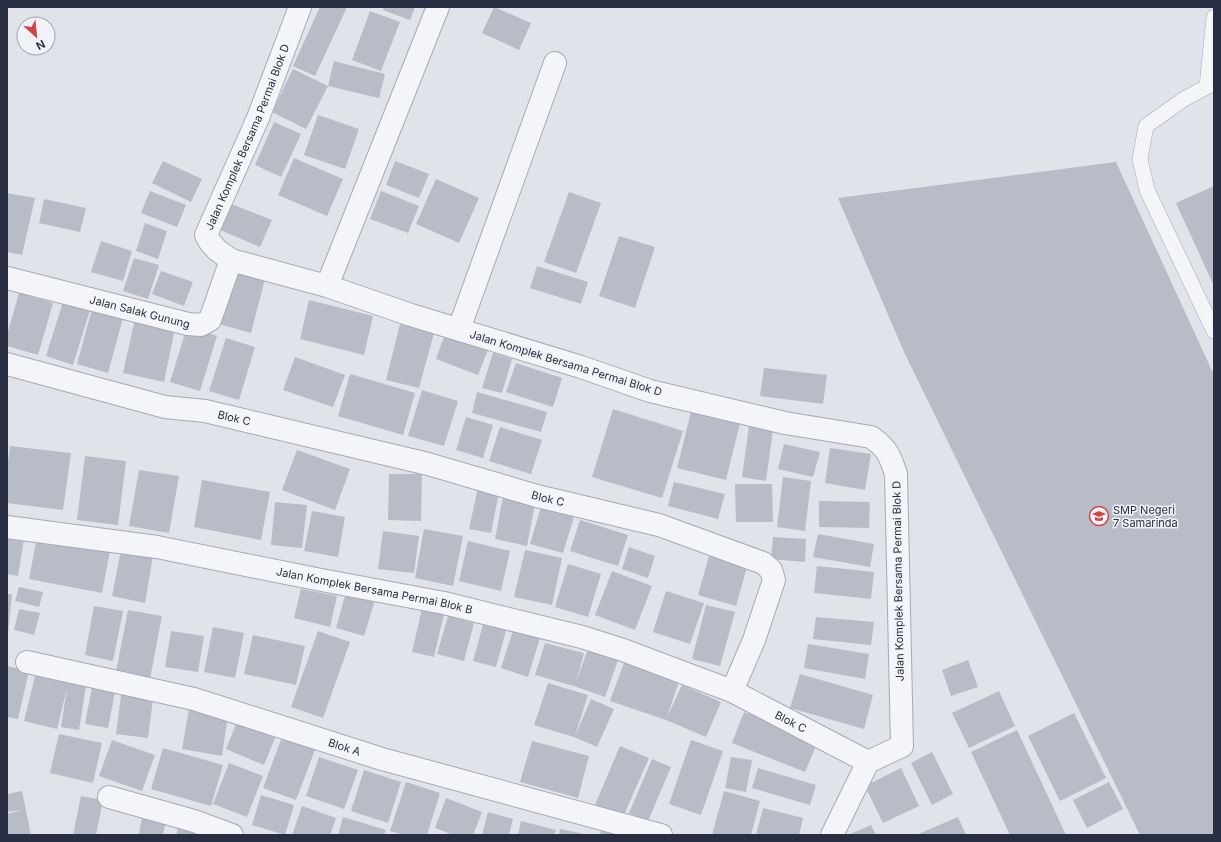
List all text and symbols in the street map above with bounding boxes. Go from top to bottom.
north arrow [16,16,56,56]
text: N [34,37,47,53]
street label: Jalan Komplek Bersama Permai Blok D [202,42,292,232]
street label: Jalan Salak Gunung [88,292,191,331]
street label: Jalan Komplek Bersama Permai Blok D [468,327,664,399]
street label: Blok C [216,407,252,429]
street label: Jalan Komplek Bersama Permai Blok D [889,481,907,681]
street label: Blok C [530,488,566,509]
place label: SMP Negeri 7 Samarinda [1113,503,1178,530]
school or university icon: SMP Negeri 7 Samarinda [1088,505,1110,527]
street label: Jalan Komplek Bersama Permai Blok B [275,564,474,617]
street label: Blok C [773,708,809,736]
street label: Blok A [327,735,363,759]

